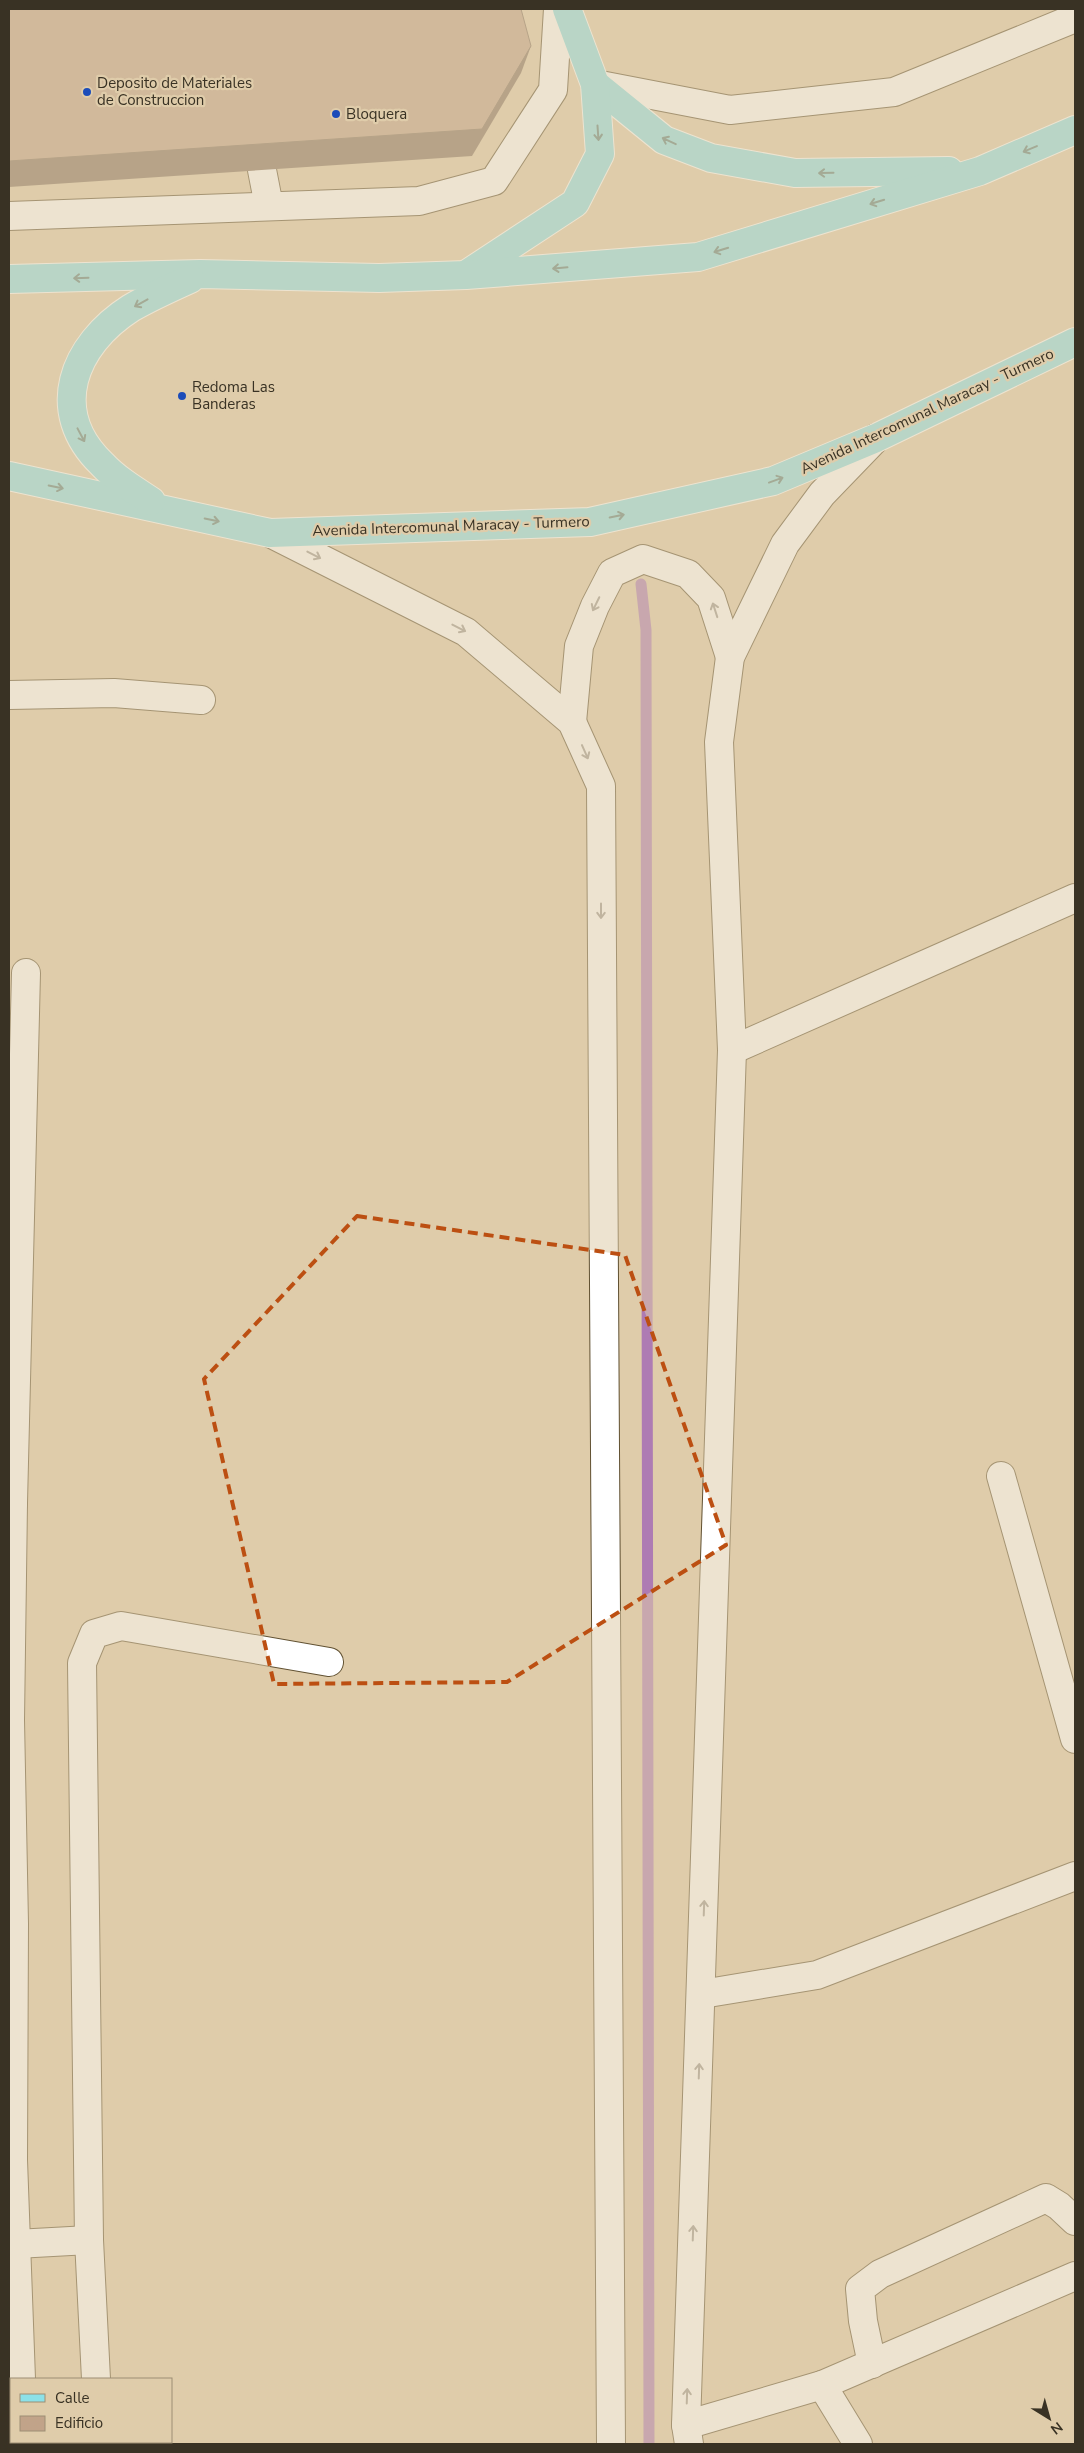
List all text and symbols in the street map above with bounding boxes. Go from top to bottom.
place label: Deposito de Materiales de Construccion [97,73,252,110]
marker: Deposito de Materiales de Construccion [81,86,93,98]
place label: Bloquera [346,104,407,124]
marker: Bloquera [330,108,342,120]
one-way arrow [594,124,603,140]
one-way arrow [662,136,677,145]
one-way arrow [1023,145,1038,155]
one-way arrow [819,168,835,178]
one-way arrow [869,198,885,208]
one-way arrow [714,245,730,255]
one-way arrow [553,263,569,272]
one-way arrow [73,273,89,282]
one-way arrow [133,298,148,308]
street label: Avenida Intercomunal Maracay - Turmero [797,343,1057,479]
place label: Redoma Las Banderas [192,377,275,414]
marker: Redoma Las Banderas [176,390,188,402]
one-way arrow [76,428,86,443]
one-way arrow [767,475,783,484]
one-way arrow [48,482,64,492]
street label: Avenida Intercomunal Maracay - Turmero [312,511,590,541]
one-way arrow [609,511,625,520]
one-way arrow [203,516,219,525]
one-way arrow [306,551,321,560]
one-way arrow [591,596,601,611]
one-way arrow [710,603,719,619]
one-way arrow [451,624,466,633]
one-way arrow [581,744,591,759]
one-way arrow [596,902,606,919]
one-way arrow [700,1901,709,1917]
one-way arrow [694,2063,704,2080]
one-way arrow [688,2226,698,2242]
legend [10,2378,172,2443]
text: Calle [55,2388,90,2408]
one-way arrow [683,2388,692,2404]
north arrow [1024,2393,1074,2443]
text: Edificio [55,2413,103,2433]
text: N [1047,2417,1066,2439]

